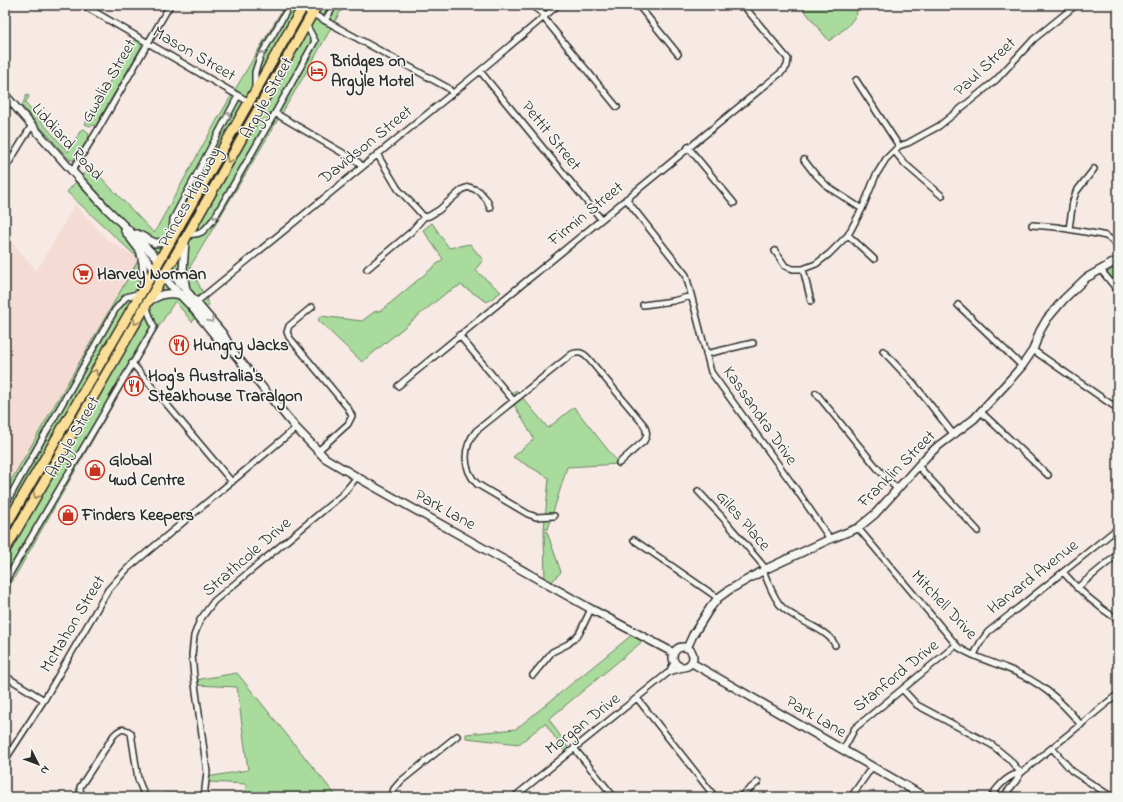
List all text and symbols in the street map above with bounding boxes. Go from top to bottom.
street label: Mason Street [148,20,241,88]
street label: Paul Street [948,31,1022,103]
street label: Gwalia Street [75,34,143,128]
place label: Bridges on Argyle Motel [330,49,414,96]
one-way arrow [258,51,265,59]
street label: Argyle Street [234,52,302,145]
hotel icon: Bridges on Argyle Motel [306,60,328,82]
street label: Pettit Street [515,96,587,177]
street label: Liddiard Road [25,98,109,187]
street label: Davidson Street [313,99,418,191]
one-way arrow [223,111,231,119]
street label: Princes Highway [152,142,230,253]
one-way arrow [227,156,234,164]
street label: Firmin Street [542,175,629,253]
one-way arrow [212,212,220,219]
place label: Harvey Norman [97,262,207,289]
supermarket icon: Harvey Norman [72,263,94,285]
one-way arrow [207,315,214,322]
one-way arrow [133,318,140,325]
place label: Hungry Jacks [193,333,289,360]
restaurant icon: Hungry Jacks [168,334,190,356]
street label: Kassandra Drive [716,361,804,471]
place label: Hog's Australia's Steakhouse Traralgon [148,364,303,411]
one-way arrow [90,369,97,376]
restaurant icon: Hog's Australia's Steakhouse Traralgon [123,375,145,397]
street label: Argyle Street [40,391,108,483]
street label: Franklin Street [852,424,942,514]
place label: Global 4wd Centre [109,448,186,493]
shop icon: Global 4wd Centre [84,459,106,481]
street label: Park Lane [410,483,480,537]
street label: Giles Place [710,485,777,557]
one-way arrow [34,491,41,499]
place label: Finders Keepers [81,503,194,528]
shop icon: Finders Keepers [57,504,79,526]
street label: Strathcole Drive [197,511,297,603]
street label: Harvard Avenue [982,533,1084,621]
street label: Mitchell Drive [905,564,983,646]
street label: McMahon Street [34,570,112,677]
street label: Stanford Drive [848,633,945,719]
street label: Morgan Drive [540,686,627,763]
street label: Park Lane [781,690,851,745]
north arrow [18,744,58,784]
text: N [36,762,53,778]

